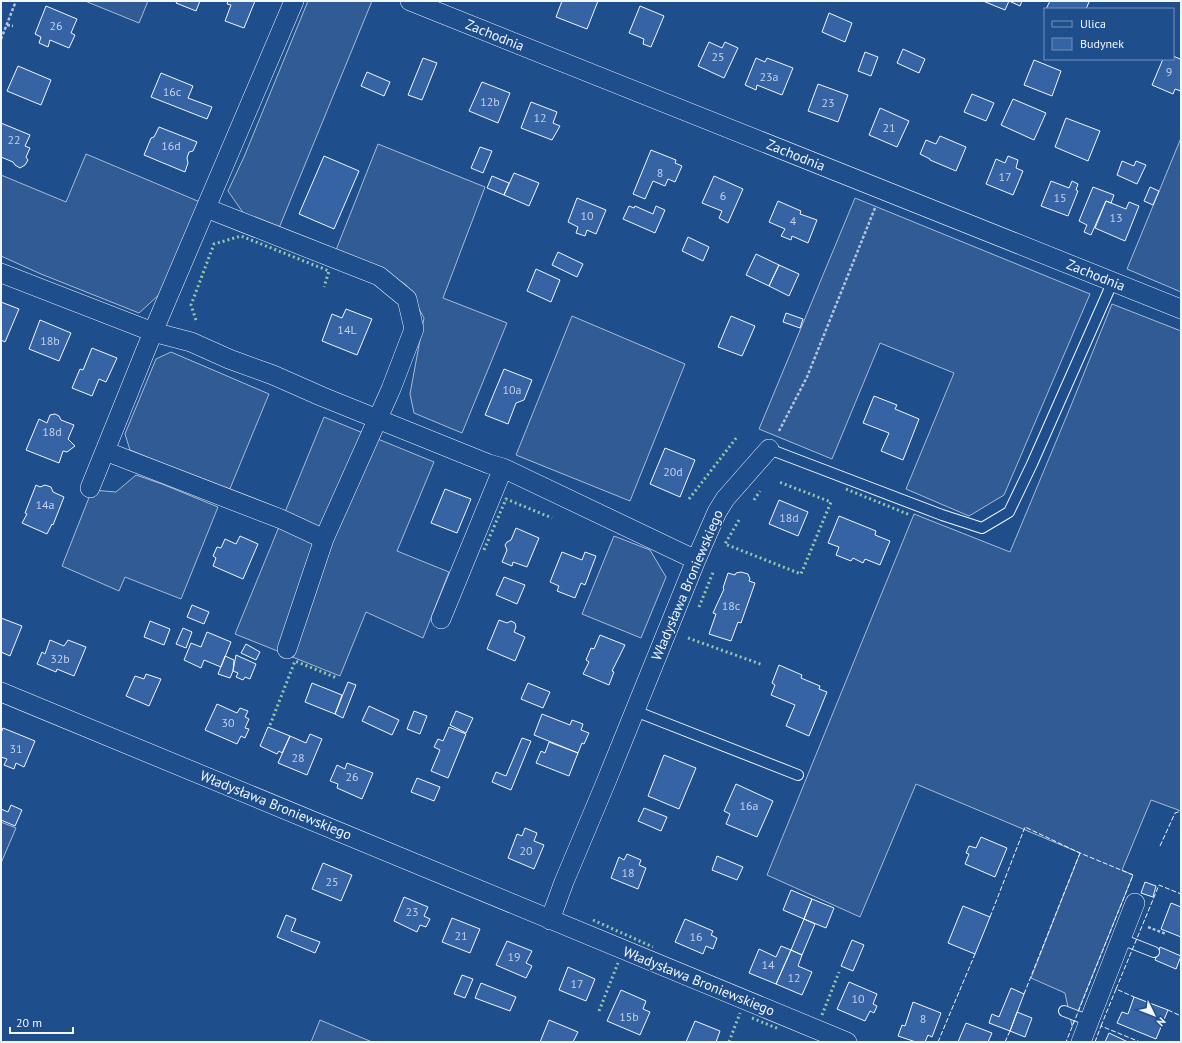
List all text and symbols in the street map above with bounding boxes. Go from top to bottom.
legend [1044,8,1174,60]
street label: Zachodnia [463,15,527,55]
text: Ulica [1080,16,1106,31]
house number: 26 [49,18,63,33]
text: Budynek [1080,36,1124,51]
house number: 25 [711,49,725,64]
house number: 9 [1166,64,1172,79]
house number: 23a [759,69,779,84]
house number: 16c [163,84,182,99]
house number: 12b [480,94,500,109]
house number: 23 [821,95,835,110]
house number: 12 [533,110,547,125]
house number: 21 [882,120,896,135]
house number: 22 [7,132,21,147]
street label: Zachodnia [764,135,828,175]
house number: 16d [161,138,181,153]
house number: 8 [657,165,663,180]
house number: 17 [998,169,1012,184]
house number: 6 [720,188,726,203]
house number: 15 [1053,190,1067,205]
house number: 10 [580,208,594,223]
house number: 13 [1109,210,1123,225]
house number: 4 [790,213,797,228]
street label: Zachodnia [1064,255,1128,295]
house number: 14L [337,322,357,337]
house number: 18b [40,333,60,348]
house number: 10a [502,382,522,397]
house number: 18d [42,424,62,439]
house number: 20d [663,464,683,479]
house number: 14a [35,497,55,512]
street label: Władysława Broniewskiego [647,507,727,663]
house number: 18d [779,510,799,525]
house number: 18c [722,598,741,613]
house number: 32b [50,651,70,666]
house number: 30 [221,715,235,730]
house number: 31 [9,741,23,756]
house number: 28 [291,750,305,765]
street label: Władysława Broniewskiego [198,766,354,844]
house number: 26 [345,769,359,784]
house number: 16a [739,798,759,813]
house number: 20 [519,843,533,858]
house number: 18 [621,865,635,880]
house number: 25 [325,874,339,889]
house number: 23 [405,904,419,919]
house number: 21 [454,928,468,943]
house number: 16 [689,929,703,944]
street label: Władysława Broniewskiego [621,942,777,1020]
house number: 19 [507,949,521,964]
house number: 14 [761,957,775,972]
house number: 12 [787,970,801,985]
house number: 17 [570,976,584,991]
house number: 10 [851,991,865,1006]
north arrow [1134,995,1174,1035]
scale bar [10,1009,73,1035]
house number: 15b [619,1009,639,1024]
house number: 8 [920,1011,926,1026]
text: N [1154,1014,1169,1029]
text: 20 m [16,1015,42,1030]

